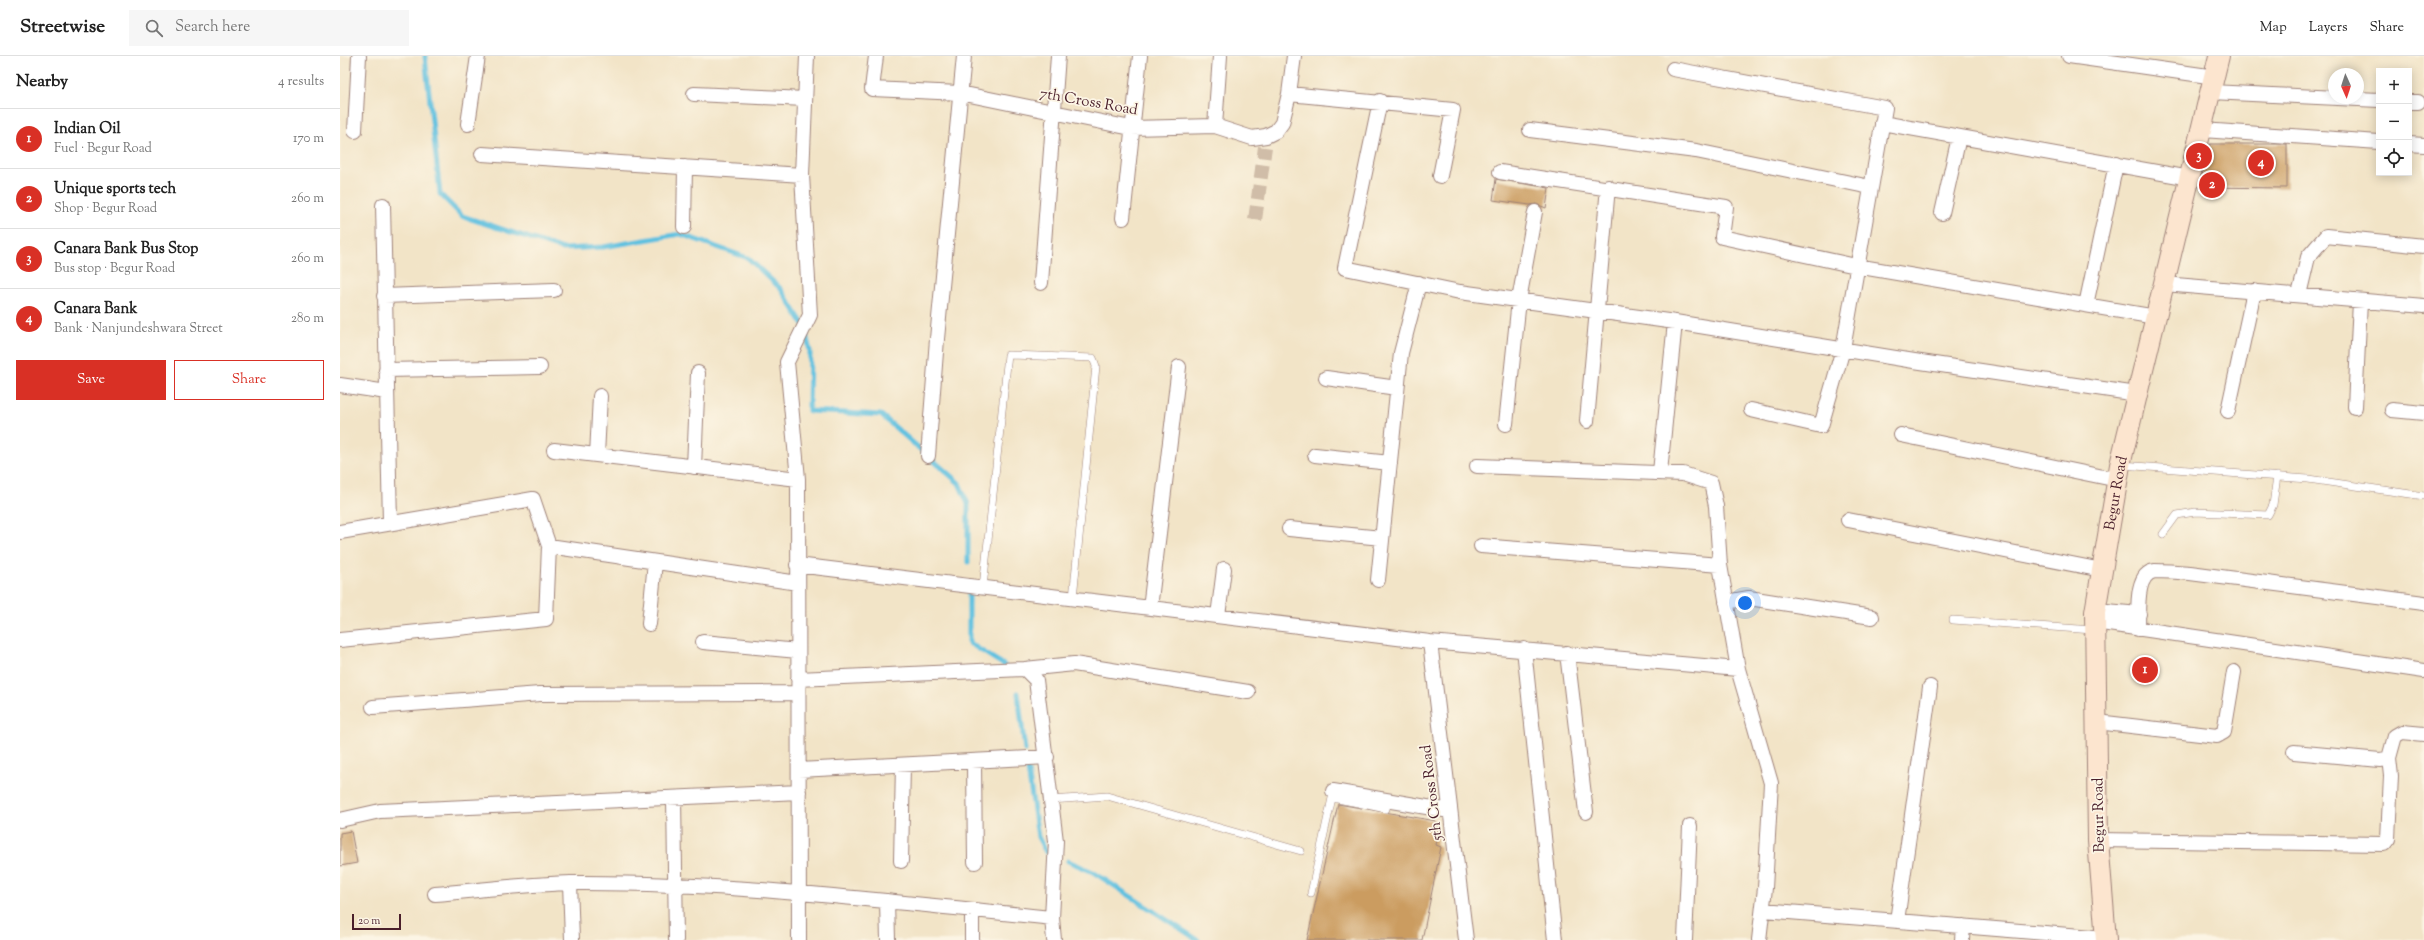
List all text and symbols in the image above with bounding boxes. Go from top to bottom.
search box [129,10,409,46]
text: Streetwise [20,14,105,41]
icon: search [143,17,165,39]
text: Search here [175,17,250,38]
text: Map [2260,18,2287,38]
text: Layers [2309,18,2347,38]
text: Share [2369,18,2404,38]
north arrow [2328,68,2364,104]
map controls [2376,68,2412,176]
button: + [2376,68,2412,104]
text: Nearby [16,70,68,94]
text: 4 results [278,73,324,91]
street label: 7th Cross Road [1038,84,1140,122]
button: − [2376,104,2412,140]
text: Indian Oil [54,119,121,140]
text: 1 [27,130,31,148]
text: 170 m [293,130,324,148]
text: Fuel · Begur Road [54,140,152,158]
button: locate [2376,140,2412,176]
pin: 3 [2186,141,2212,171]
pin: 4 [2248,148,2274,178]
pin: 2 [2199,170,2225,200]
text: Unique sports tech [54,179,176,200]
text: 2 [26,190,32,208]
text: 260 m [291,190,324,208]
text: Shop · Begur Road [54,200,157,218]
text: Canara Bank Bus Stop [54,239,198,260]
text: 3 [26,250,32,268]
text: 260 m [291,250,324,268]
text: Bus stop · Begur Road [54,260,175,278]
text: Canara Bank [54,299,138,320]
text: 4 [26,310,32,328]
text: 280 m [291,310,324,328]
text: Bank · Nanjundeshwara Street [54,320,223,338]
button: Save [16,360,166,400]
button: Share [174,360,324,400]
street label: Begur Road [2100,454,2134,532]
your location [1735,593,1755,613]
pin: 1 [2132,655,2158,685]
street label: 5th Cross Road [1416,743,1449,843]
street label: Begur Road [2088,777,2111,853]
scale bar [352,912,401,931]
text: 20 m [358,913,380,929]

